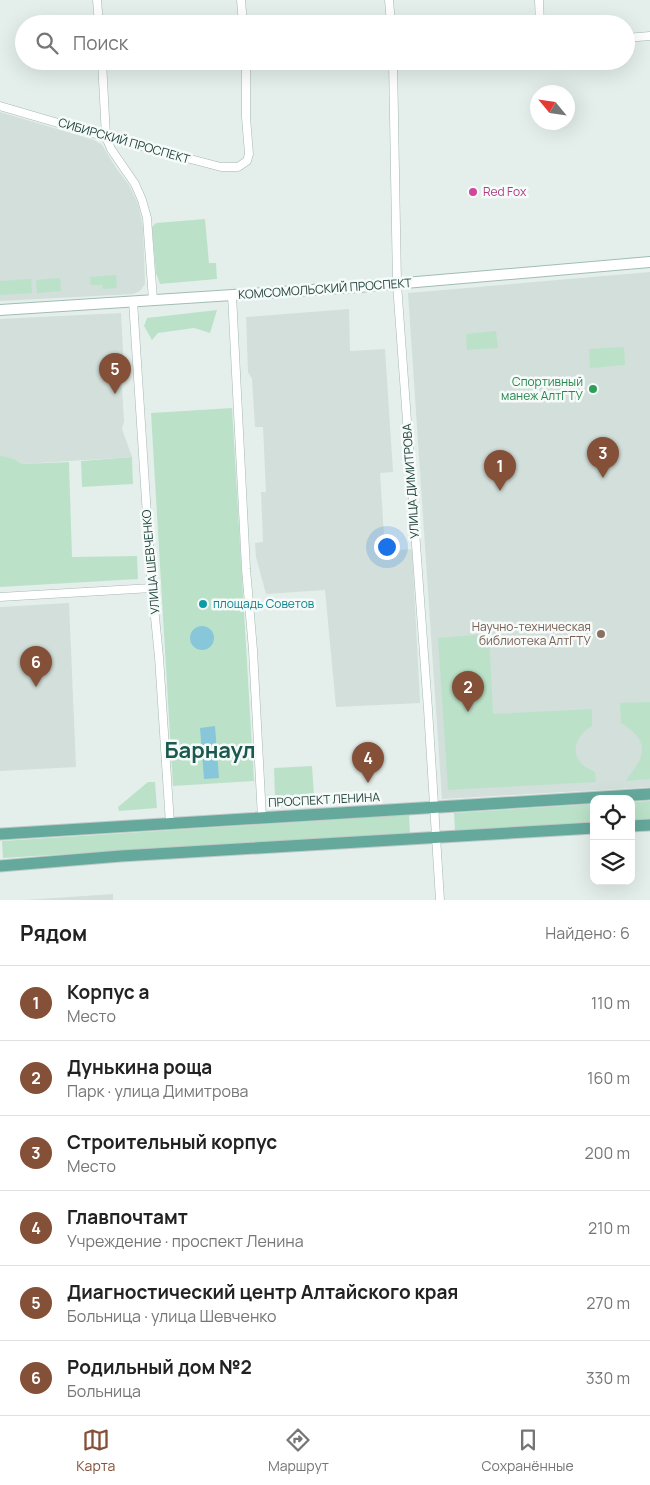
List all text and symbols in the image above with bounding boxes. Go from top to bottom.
search box [15,15,635,70]
icon: search [33,29,61,57]
text: Поиск [73,30,128,56]
north arrow [530,85,575,130]
street label: СИБИРСКИЙ ПРОСПЕКТ [56,114,193,168]
place label: Red Fox [483,183,527,200]
marker: Red Fox [467,186,479,198]
street label: КОМСОМОЛЬСКИЙ ПРОСПЕКТ [238,274,413,303]
pin: 5 [99,353,131,394]
place label: Спортивный манеж АлтГТУ [501,373,584,404]
marker: Спортивный манеж АлтГТУ [587,383,599,395]
street label: УЛИЦА ДИМИТРОВА [398,423,423,539]
pin: 3 [587,437,619,478]
pin: 1 [484,450,516,491]
street label: УЛИЦА ШЕВЧЕНКО [137,509,164,615]
your location [374,534,400,560]
place label: площадь Советов [213,595,315,612]
marker: площадь Советов [197,598,209,610]
place label: Научно-техническая библиотека АлтГТУ [472,618,592,649]
marker: Научно-техническая библиотека АлтГТУ [595,628,607,640]
pin: 6 [20,646,52,687]
pin: 2 [452,671,484,712]
district label: Барнаул [164,735,256,765]
pin: 4 [352,742,384,783]
street label: ПРОСПЕКТ ЛЕНИНА [268,788,381,811]
map controls [590,795,635,885]
button: locate [590,795,635,840]
button: layers [590,840,635,885]
text: Рядом [20,919,87,947]
text: Найдено: 6 [545,922,630,944]
text: Корпус а [67,979,149,1005]
text: 1 [32,992,40,1014]
text: 110 m [591,992,630,1014]
text: Место [67,1005,116,1027]
text: Дунькина роща [67,1054,212,1080]
text: 2 [31,1067,41,1089]
text: 160 m [587,1067,630,1089]
text: Парк · улица Димитрова [67,1080,248,1102]
text: Строительный корпус [67,1129,277,1155]
text: 3 [31,1142,41,1164]
text: 200 m [585,1142,630,1164]
text: Место [67,1155,116,1177]
text: Главпочтамт [67,1204,188,1230]
text: 4 [31,1217,41,1239]
text: 210 m [588,1217,630,1239]
text: Учреждение · проспект Ленина [67,1230,304,1252]
text: Диагностический центр Алтайского края [67,1279,458,1305]
text: 5 [31,1292,41,1314]
text: 270 m [586,1292,630,1314]
text: Больница · улица Шевченко [67,1305,277,1327]
text: Родильный дом №2 [67,1354,252,1380]
text: 6 [31,1367,41,1389]
text: 330 m [586,1367,630,1389]
text: Больница [67,1380,141,1402]
tab: Карта [76,1426,115,1475]
tab: Маршрут [268,1426,329,1475]
tab: Сохранённые [482,1426,574,1475]

